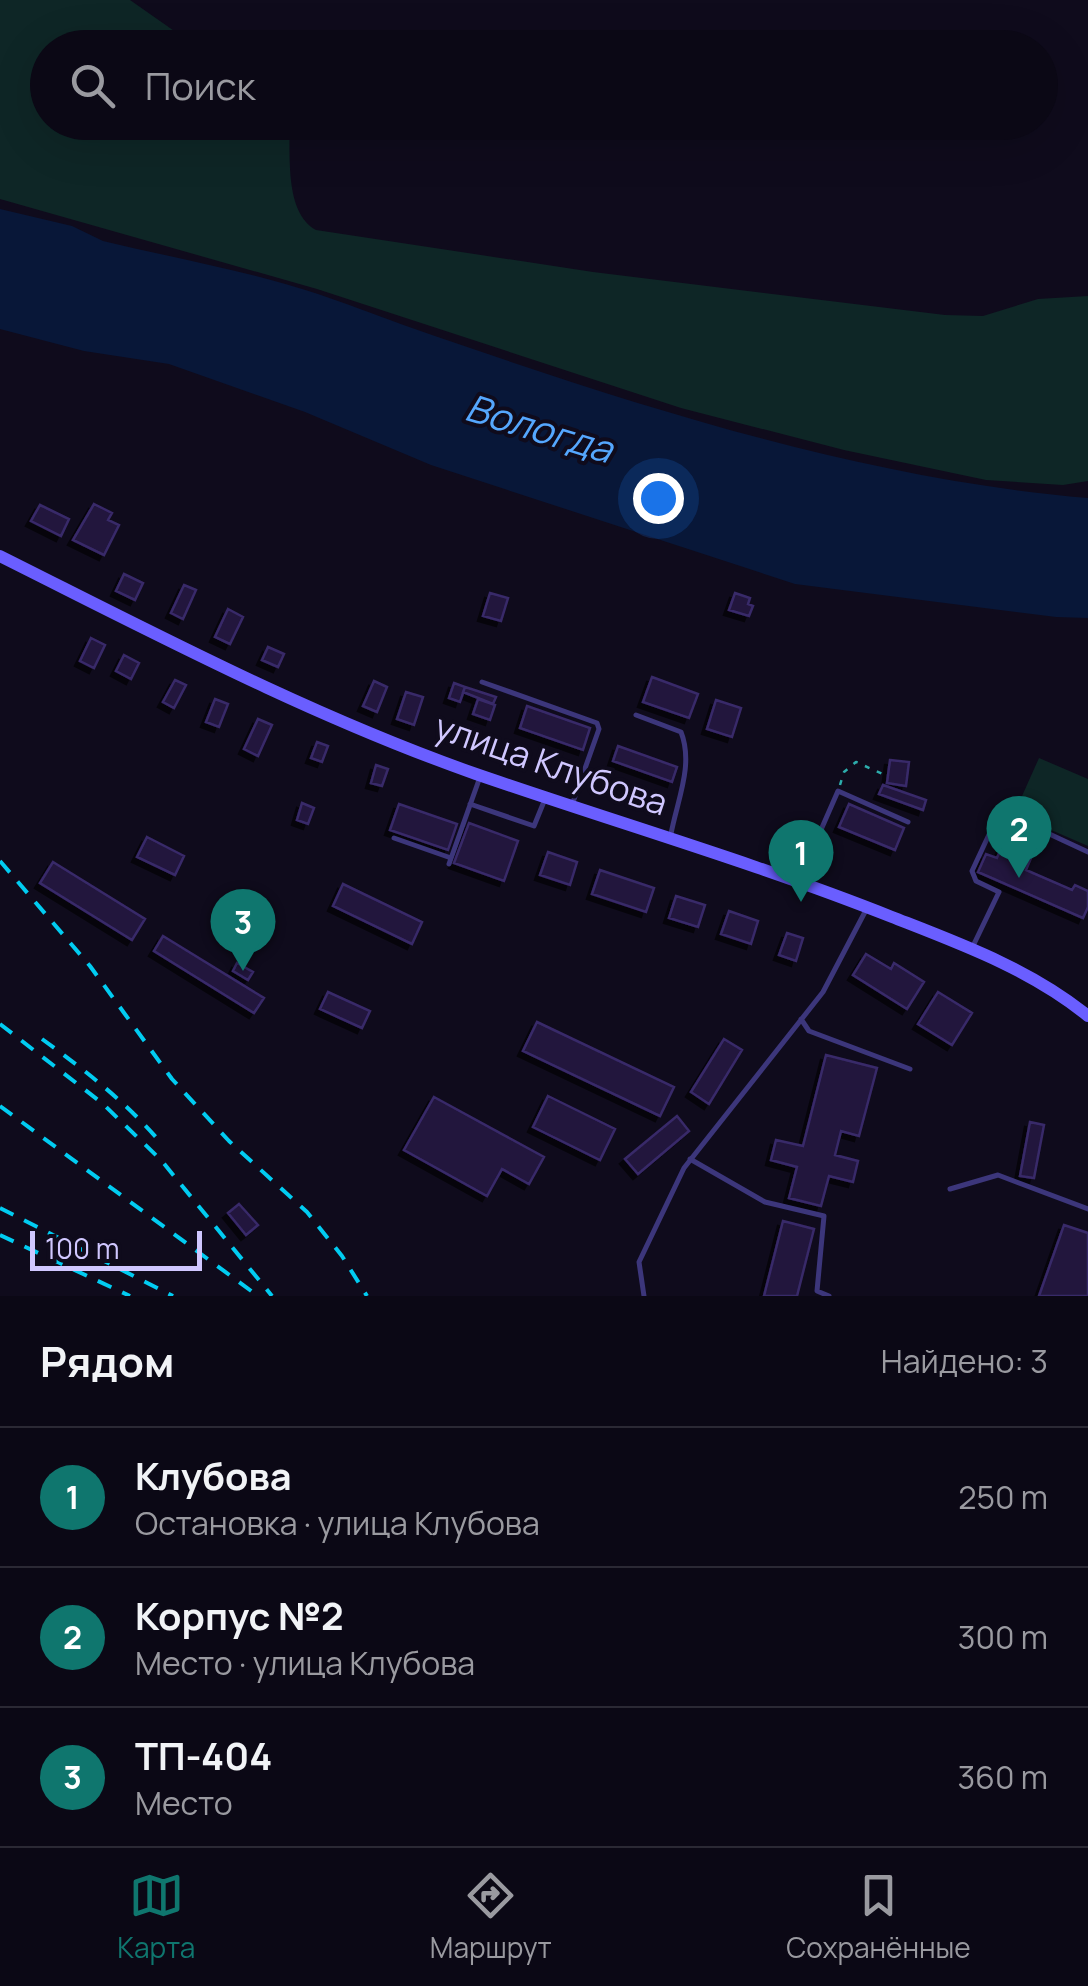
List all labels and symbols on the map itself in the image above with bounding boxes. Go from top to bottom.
water label: Вологда [460,380,621,475]
your location [633,473,684,524]
street label: улица Клубова [429,702,674,826]
pin: 2 [986,796,1052,878]
pin: 1 [768,820,834,902]
pin: 3 [210,888,276,971]
scale bar [30,1226,202,1270]

